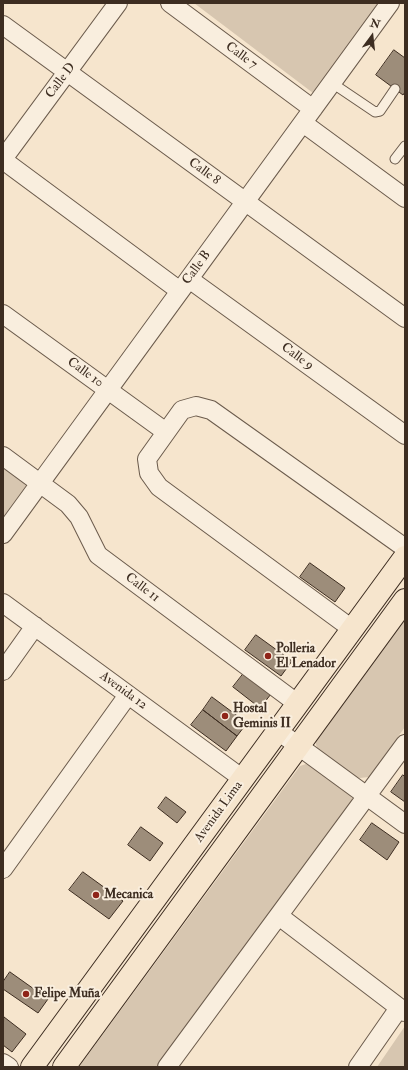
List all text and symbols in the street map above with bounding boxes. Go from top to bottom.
north arrow [352,16,392,56]
text: N [369,16,382,31]
street label: Calle 7 [222,39,260,73]
street label: Calle D [43,60,79,102]
street label: Calle 8 [185,155,223,189]
street label: Calle B [179,248,215,288]
street label: Calle 9 [278,340,316,374]
street label: Calle 10 [64,355,106,391]
street label: Calle 11 [122,570,162,606]
place label: Polleria El Lenador [276,641,336,672]
marker: Polleria El Lenador [263,651,273,661]
street label: Avenida 12 [96,669,150,713]
place label: Hostal Geminis II [233,701,291,732]
marker: Hostal Geminis II [220,711,230,721]
street label: Avenida Lima [192,778,246,846]
place label: Mecanica [104,887,153,903]
marker: Mecanica [91,890,101,900]
place label: Felipe Muña [34,986,100,1002]
marker: Felipe Muña [21,989,31,999]

